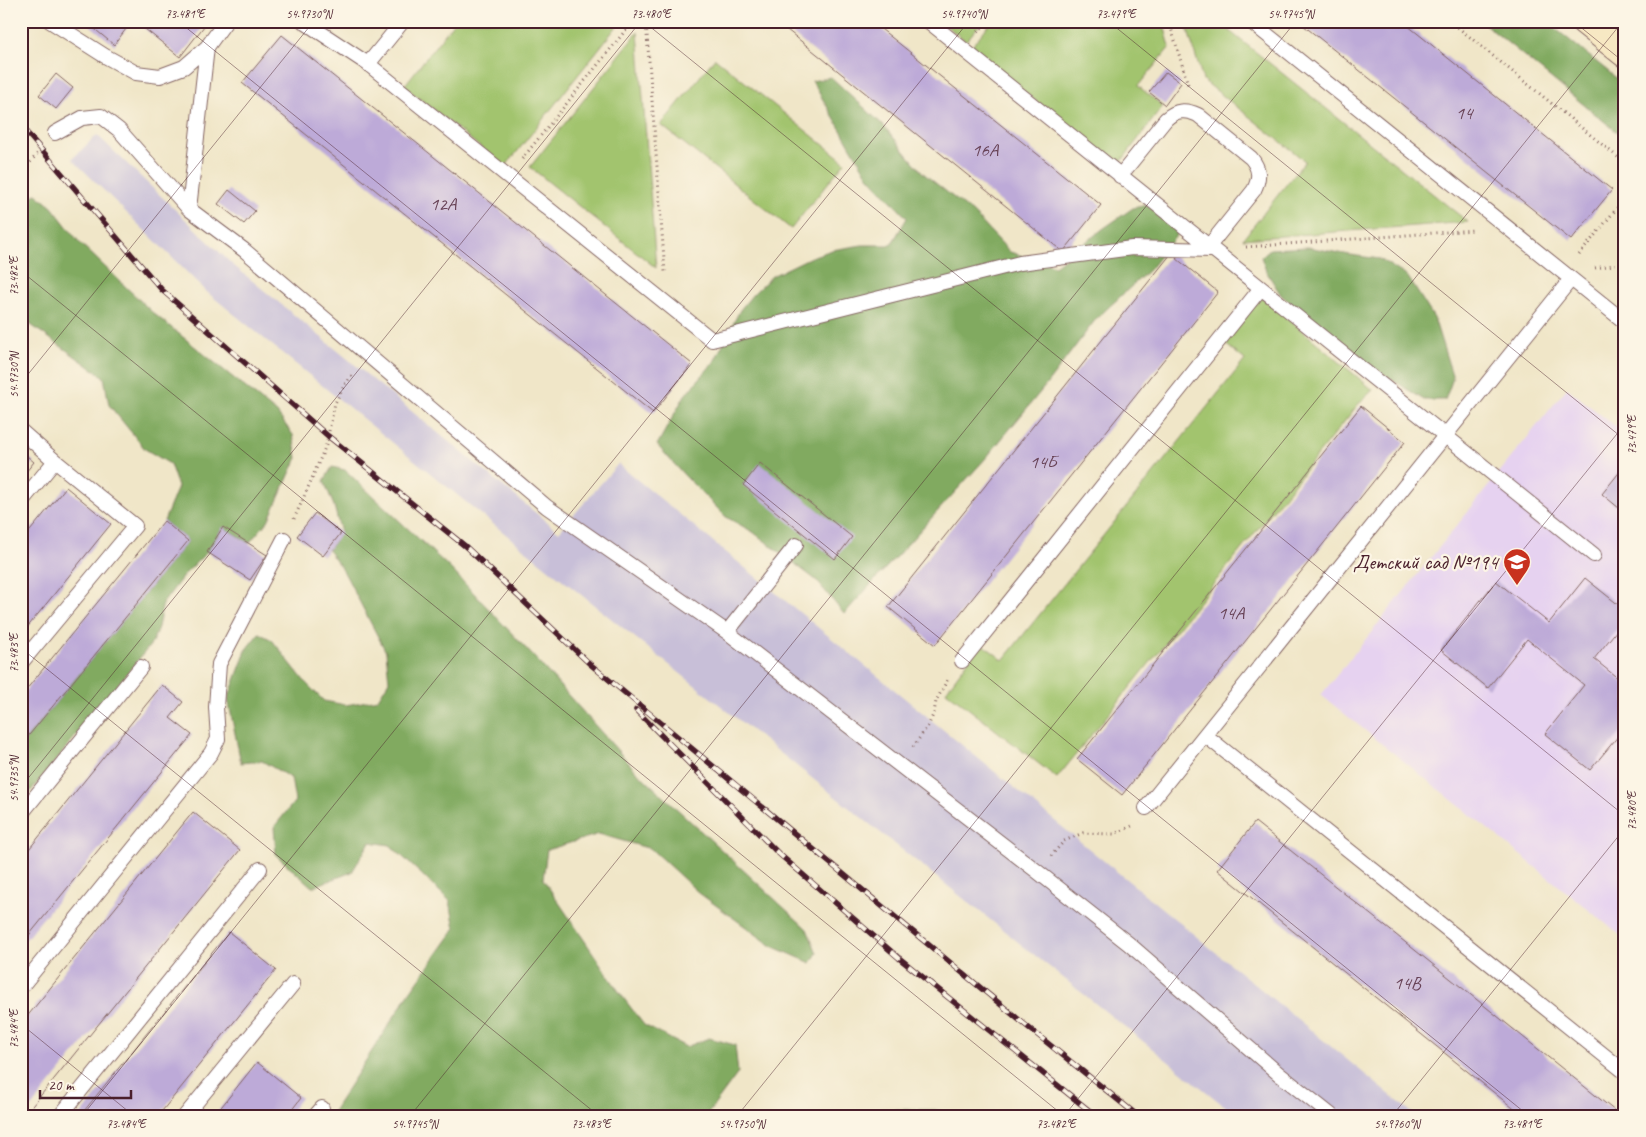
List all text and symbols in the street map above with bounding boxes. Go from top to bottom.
text: 73.481°E [165,6,206,22]
text: 54.9730°N [286,6,333,22]
text: 73.480°E [631,6,672,22]
text: 54.9740°N [941,6,988,22]
text: 73.479°E [1096,6,1137,22]
text: 54.9745°N [1268,6,1315,22]
house number: 14 [1455,101,1475,125]
house number: 16А [972,138,1000,162]
house number: 12А [430,192,458,216]
text: 73.482°E [6,255,22,296]
text: 54.9730°N [6,351,22,398]
text: 73.479°E [1624,414,1640,455]
house number: 14Б [1030,450,1060,474]
school or university icon: Детский сад №194 [1502,547,1532,586]
place label: Детский сад №194 [1353,549,1501,575]
house number: 14А [1218,601,1246,625]
text: 73.483°E [6,632,22,673]
text: 54.9735°N [6,755,22,802]
text: 73.480°E [1624,790,1640,831]
house number: 14В [1394,971,1422,995]
text: 73.484°E [6,1008,22,1049]
scale bar [40,1067,131,1099]
text: 20 m [48,1076,75,1095]
text: 73.484°E [106,1116,147,1132]
text: 54.9745°N [392,1116,439,1132]
text: 73.483°E [571,1116,612,1132]
text: 54.9750°N [719,1116,766,1132]
text: 73.482°E [1036,1116,1077,1132]
text: 54.9760°N [1374,1116,1421,1132]
text: 73.481°E [1502,1116,1543,1132]

